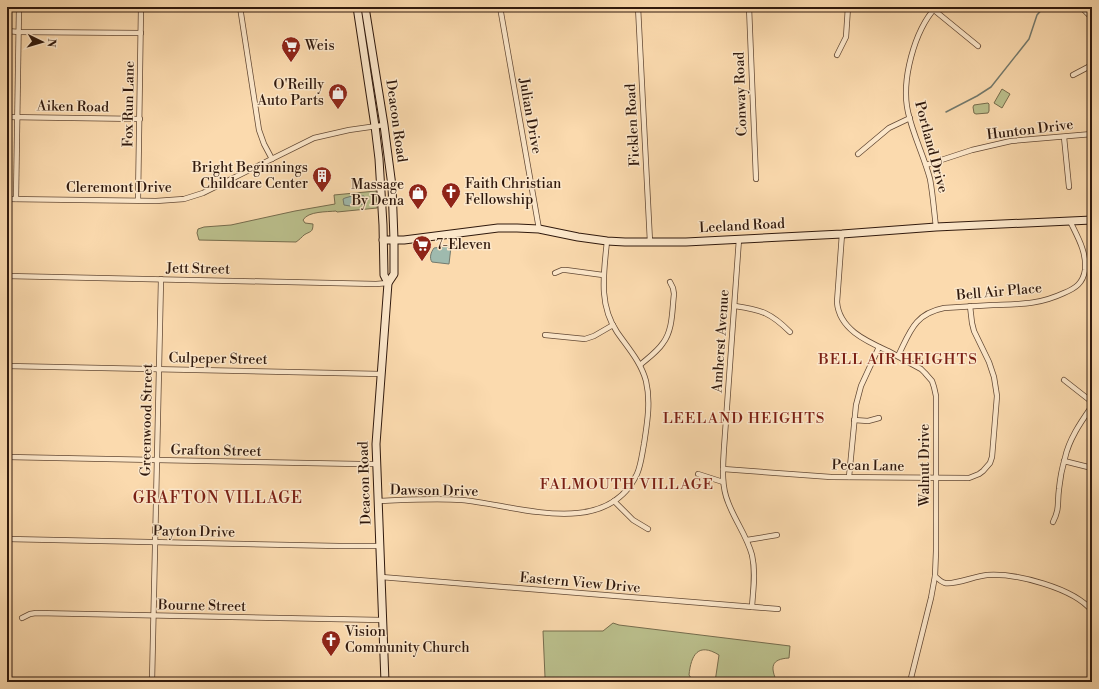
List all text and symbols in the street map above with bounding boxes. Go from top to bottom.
north arrow [22,22,62,62]
supermarket icon: Weis [280,35,302,63]
place label: Weis [304,37,335,55]
text: N [44,38,58,48]
street label: Conway Road [731,51,751,137]
street label: Fox Run Lane [119,61,139,147]
place label: O'Reilly Auto Parts [257,76,324,110]
street label: Julian Drive [514,76,546,155]
street label: Deacon Road [381,78,411,164]
shop icon: O'Reilly Auto Parts [327,82,349,110]
street label: Ficklen Road [622,83,644,167]
street label: Aiken Road [36,97,109,117]
street label: Portland Drive [910,99,952,195]
street label: Hunton Drive [986,116,1074,144]
place label: Bright Beginnings Childcare Center [191,159,308,193]
building icon: Bright Beginnings Childcare Center [311,165,333,193]
place label: Faith Christian Fellowship [465,175,562,209]
place label: Massage By Dena [350,176,405,210]
street label: Cleremont Drive [66,179,172,197]
church icon: Faith Christian Fellowship [440,181,462,209]
shop icon: Massage By Dena [407,182,429,210]
street label: Leeland Road [698,215,786,237]
supermarket icon: 7-Eleven [411,234,433,262]
place label: 7-Eleven [436,236,492,254]
street label: Jett Street [165,259,230,279]
street label: Bell Air Place [954,279,1043,305]
street label: Amherst Avenue [708,289,734,394]
street label: Culpeper Street [168,349,268,369]
district label: BELL AIR HEIGHTS [817,350,978,369]
street label: Greenwood Street [137,363,157,477]
district label: LEELAND HEIGHTS [663,409,825,428]
street label: Walnut Drive [916,424,934,507]
street label: Grafton Street [170,441,262,461]
street label: Deacon Road [355,441,375,525]
street label: Pecan Lane [831,456,905,476]
district label: FALMOUTH VILLAGE [540,475,714,494]
street label: Dawson Drive [390,481,478,501]
district label: GRAFTON VILLAGE [133,488,303,508]
street label: Payton Drive [153,522,235,542]
street label: Eastern View Drive [519,569,641,597]
street label: Bourne Street [157,596,246,616]
place label: Vision Community Church [344,623,470,657]
church icon: Vision Community Church [320,629,342,657]

